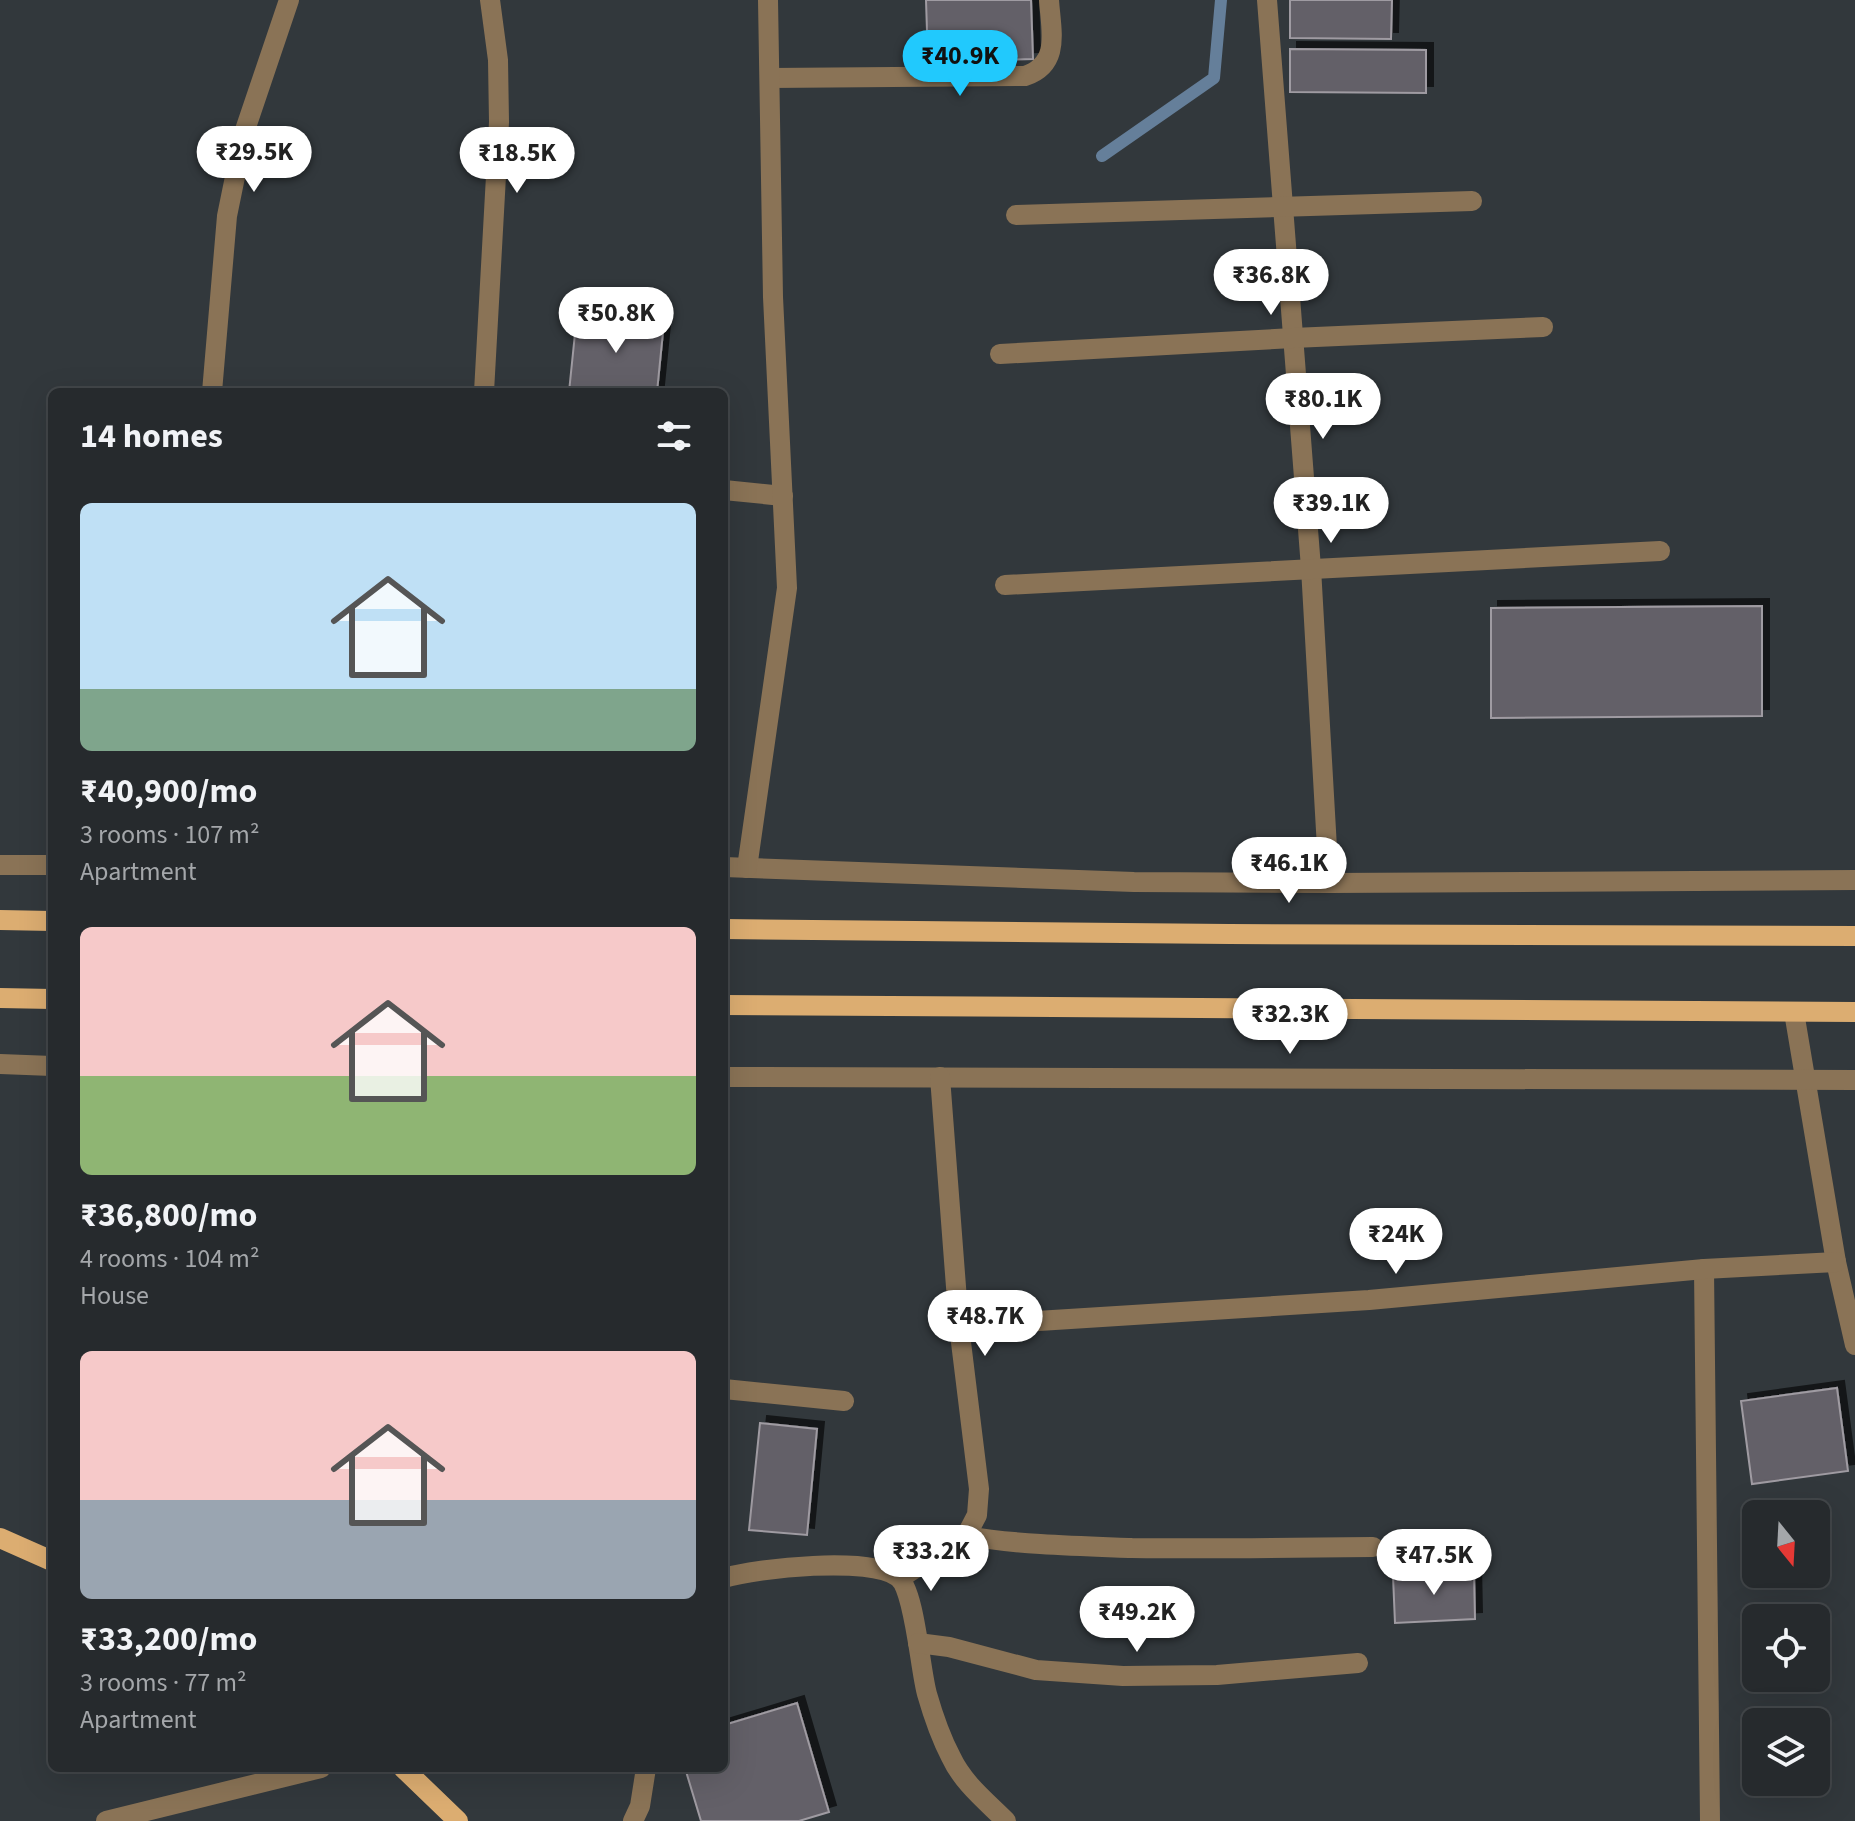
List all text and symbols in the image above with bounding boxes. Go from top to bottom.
pin: ₹40.9K [895,30,1025,98]
text: ₹40.9K [921,37,999,74]
pin: ₹29.5K [189,126,319,194]
pin: ₹18.5K [452,127,582,195]
text: ₹29.5K [215,133,293,170]
text: ₹18.5K [478,134,556,171]
pin: ₹36.8K [1206,249,1336,317]
text: ₹36.8K [1232,256,1310,293]
pin: ₹50.8K [551,287,681,355]
text: ₹50.8K [577,294,655,331]
pin: ₹80.1K [1258,373,1388,441]
text: ₹80.1K [1284,380,1362,417]
text: 14 homes [80,412,223,461]
icon: filters [652,414,696,458]
pin: ₹39.1K [1266,477,1396,545]
text: ₹39.1K [1292,484,1370,521]
icon: home [316,555,460,699]
text: ₹40,900/mo [80,767,257,816]
text: 3 rooms · 107 m² [80,816,259,853]
pin: ₹46.1K [1224,837,1354,905]
text: ₹46.1K [1250,844,1328,881]
text: Apartment [80,853,197,890]
icon: home [316,979,460,1123]
pin: ₹32.3K [1225,988,1355,1056]
text: ₹32.3K [1251,995,1329,1032]
text: ₹36,800/mo [80,1191,257,1240]
pin: ₹24K [1349,1208,1443,1276]
text: ₹24K [1367,1215,1425,1252]
text: 4 rooms · 104 m² [80,1240,259,1277]
text: House [80,1277,149,1314]
pin: ₹48.7K [920,1290,1050,1358]
text: ₹48.7K [946,1297,1024,1334]
icon: home [316,1403,460,1547]
north arrow [1742,1500,1830,1588]
map controls [1742,1500,1830,1796]
pin: ₹33.2K [866,1525,996,1593]
pin: ₹47.5K [1369,1529,1499,1597]
text: ₹33.2K [892,1532,970,1569]
text: ₹47.5K [1395,1536,1473,1573]
pin: ₹49.2K [1072,1586,1202,1654]
text: ₹49.2K [1098,1593,1176,1630]
button: locate [1742,1604,1830,1692]
text: ₹33,200/mo [80,1615,257,1664]
text: 3 rooms · 77 m² [80,1664,247,1701]
text: Apartment [80,1701,197,1738]
button: layers [1742,1708,1830,1796]

